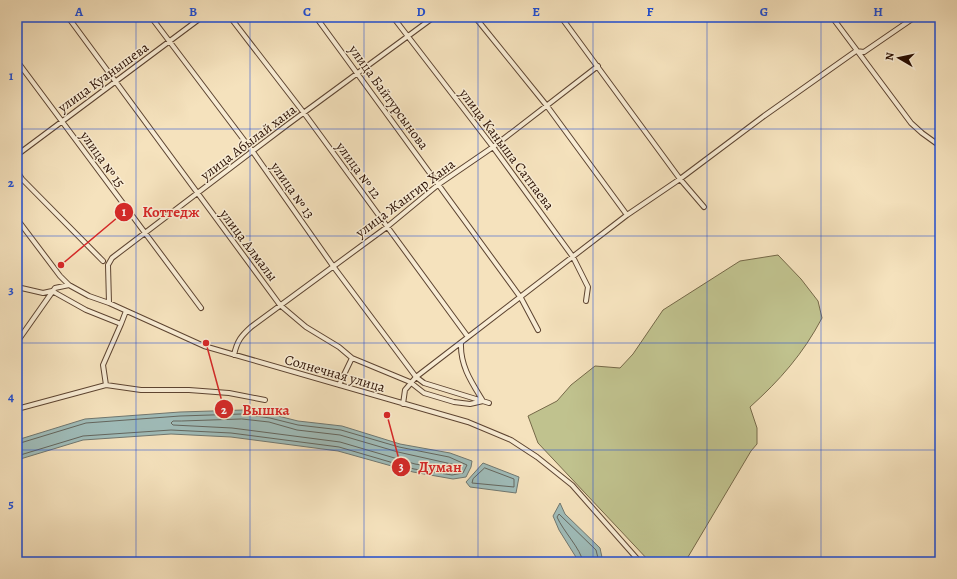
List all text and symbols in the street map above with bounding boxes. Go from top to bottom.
text: A [74,3,84,20]
text: B [189,3,197,20]
text: C [303,3,311,20]
text: D [416,3,426,20]
text: E [532,3,540,20]
text: F [647,3,654,20]
text: G [760,3,768,20]
text: H [873,3,883,20]
street label: улица Куанышева [53,38,153,117]
north arrow [879,38,919,78]
street label: улица Байтурсынова [344,40,433,154]
text: N [882,51,898,62]
text: 1 [9,67,14,84]
street label: улица Каныша Сатпаева [454,84,559,214]
street label: улица Абылай хана [196,100,300,185]
street label: улица № 15 [75,126,130,191]
street label: улица № 12 [331,137,386,203]
street label: улица Жангир Хана [351,154,459,243]
street label: улица № 13 [266,157,319,223]
text: 2 [8,174,15,191]
callout: Коттедж [114,199,207,226]
text: Коттедж [142,202,200,222]
text: 1 [122,204,127,220]
street label: улица Алмалы [215,205,282,285]
text: 3 [8,281,14,298]
street label: Солнечная улица [282,350,388,397]
text: 4 [8,388,14,405]
callout: Вышка [214,396,298,423]
text: Вышка [242,400,291,420]
text: 2 [221,402,227,418]
callout: Думан [391,454,470,481]
text: Думан [418,457,462,477]
text: 3 [398,459,404,475]
text: 5 [8,495,14,512]

